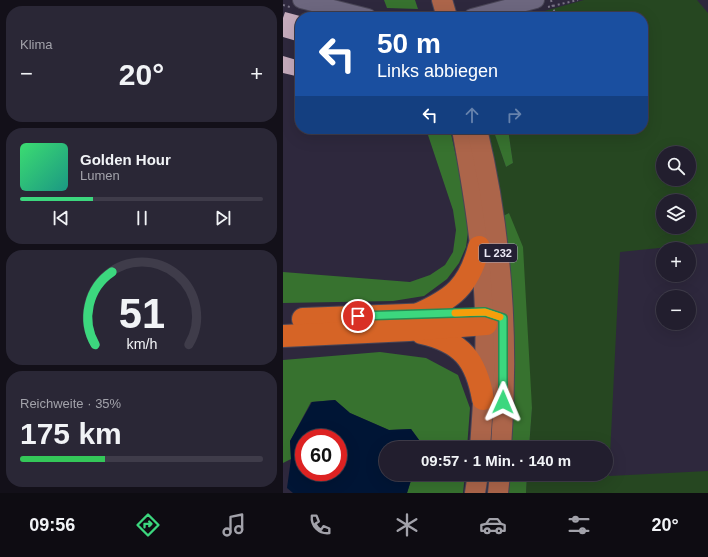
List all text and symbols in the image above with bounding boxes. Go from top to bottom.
icon: left [311,28,363,80]
text: 50 m [377,28,441,59]
text: Klima [20,37,53,52]
text: 20° [119,58,164,91]
text: − [20,61,33,86]
text: + [250,61,263,86]
text: Links abbiegen [377,61,498,81]
icon: left [419,104,441,126]
icon: ahead [461,104,483,126]
icon: right [503,104,525,126]
map controls [656,146,696,330]
button: search [656,146,696,186]
text: Golden Hour [80,151,171,168]
text: Lumen [80,168,120,183]
button: layers [656,194,696,234]
icon: previous [50,207,72,229]
icon: pause [131,207,153,229]
icon: next [212,207,234,229]
button: + [656,242,696,282]
road number: L 232 [479,244,517,262]
text: 51 [118,290,165,337]
button: − [656,290,696,330]
pin [341,299,375,333]
icon: arrive [347,305,369,327]
text: km/h [126,336,157,352]
position arrow [482,381,524,423]
text: Reichweite · 35% [20,396,121,411]
text: 175 km [20,417,122,450]
speed limit sign: 60 [295,429,347,481]
text: 09:57 · 1 Min. · 140 m [421,452,571,469]
icon: directions [134,511,162,539]
icon: music [220,511,248,539]
icon: phone [306,511,334,539]
icon: climate [393,511,421,539]
icon: car [479,511,507,539]
icon: filters [565,511,593,539]
text: 09:56 [29,515,75,535]
text: 20° [652,515,679,535]

